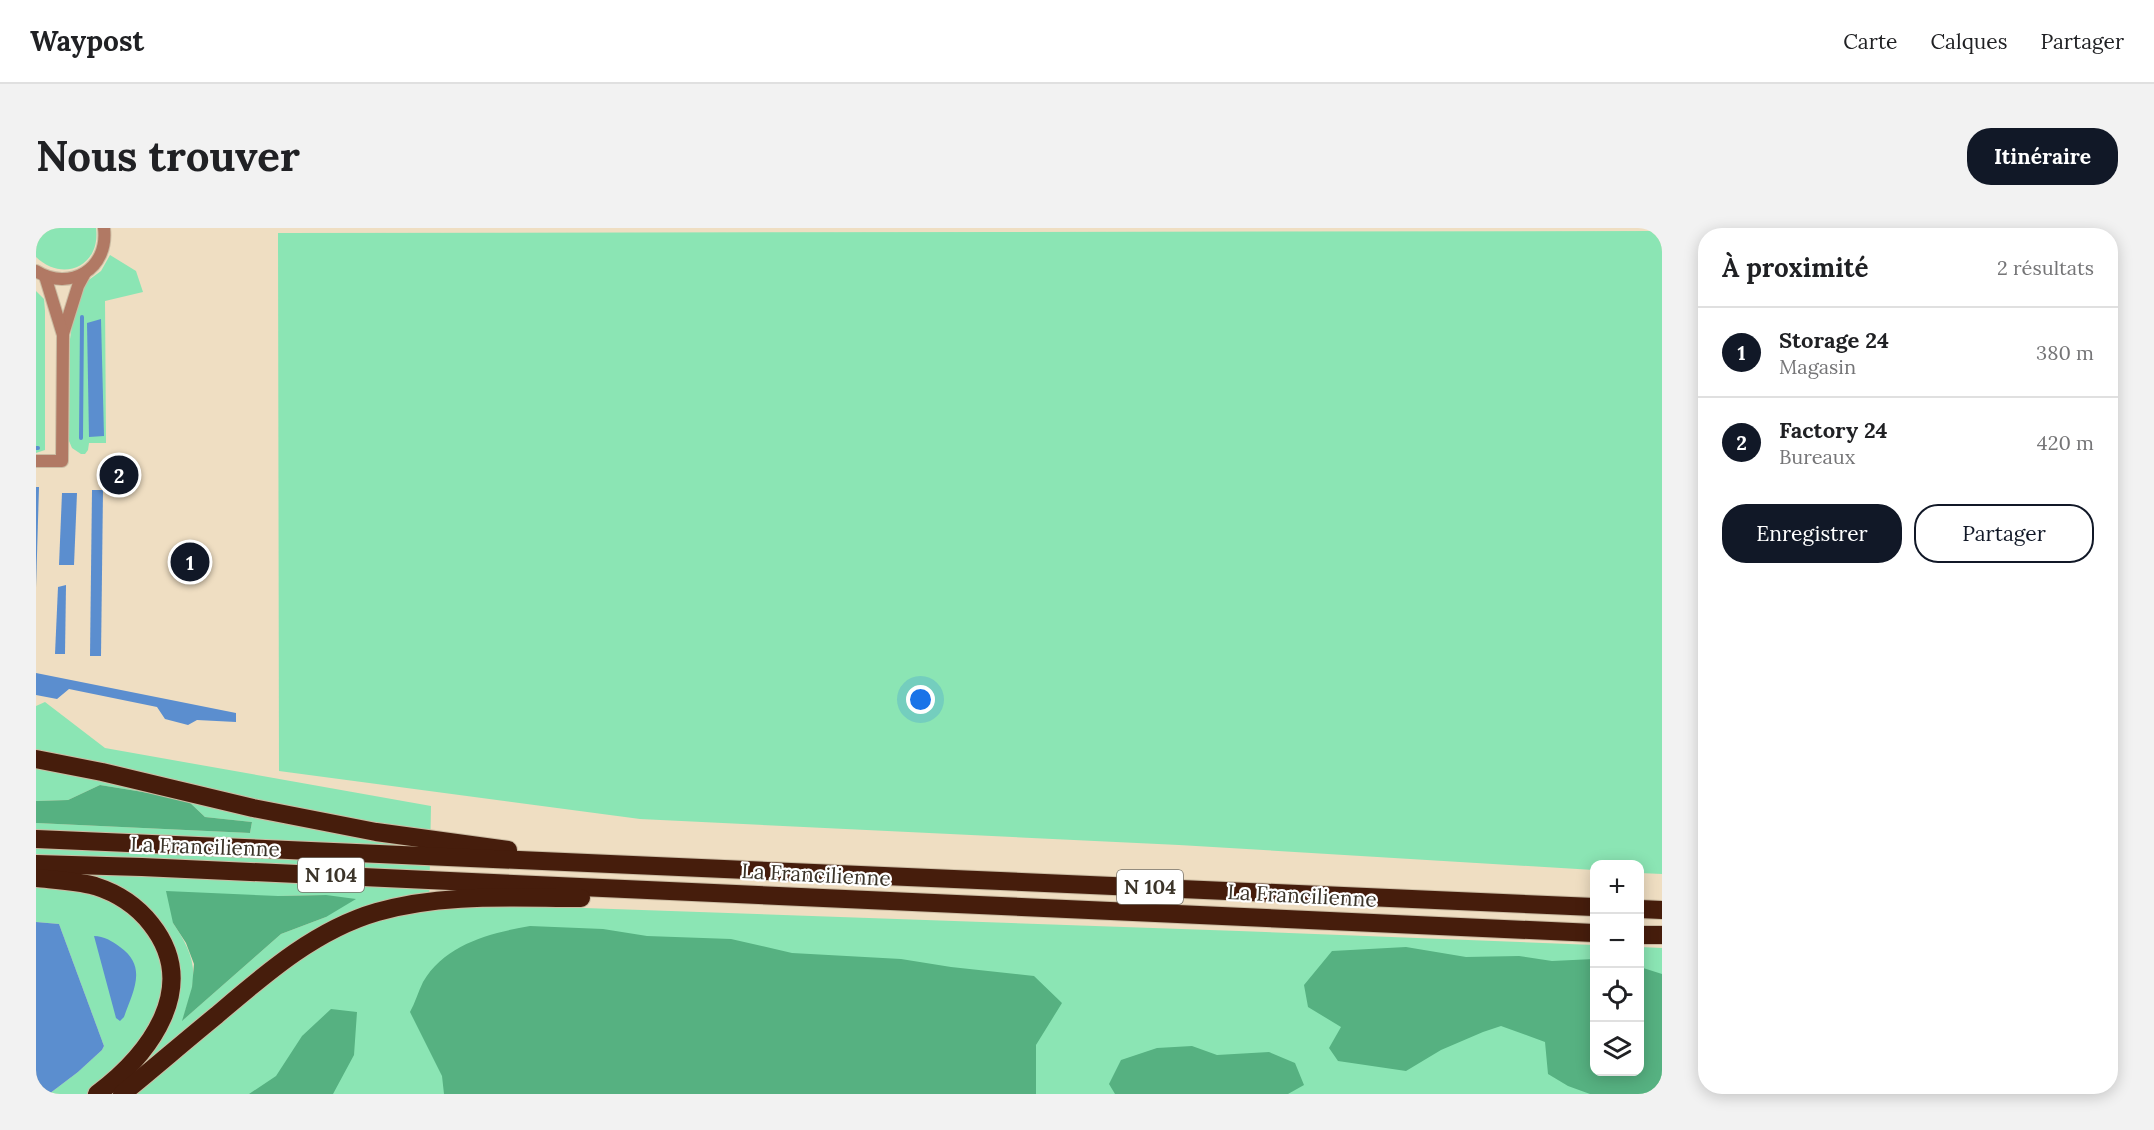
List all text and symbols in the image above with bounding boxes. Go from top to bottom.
text: Waypost [30,23,144,59]
text: Carte [1843,28,1897,55]
text: Calques [1930,28,2007,55]
text: Partager [2040,28,2124,55]
button: Itinéraire [1967,128,2118,185]
text: Nous trouver [36,129,300,183]
text: À proximité [1722,251,1868,284]
text: 2 résultats [1997,255,2094,280]
text: Storage 24 [1779,326,1889,354]
text: 1 [1737,340,1746,365]
text: 380 m [2036,340,2094,365]
text: Magasin [1779,354,1856,379]
text: Factory 24 [1779,416,1888,444]
text: 2 [1736,430,1747,455]
text: 420 m [2037,430,2094,455]
text: Bureaux [1779,444,1855,469]
pin: 2 [100,452,139,498]
button: Enregistrer [1722,504,1902,563]
button: Partager [1914,504,2094,563]
pin: 1 [170,540,210,584]
your location [906,685,935,714]
street label: La Francilienne [130,830,280,863]
street label: La Francilienne [741,857,891,892]
road number: N 104 [298,858,364,892]
map controls [1590,860,1644,1076]
button: + [1590,860,1644,914]
road number: N 104 [1117,870,1183,904]
street label: La Francilienne [1227,878,1377,913]
button: − [1590,914,1644,968]
button: locate [1590,968,1644,1022]
button: layers [1590,1022,1644,1076]

